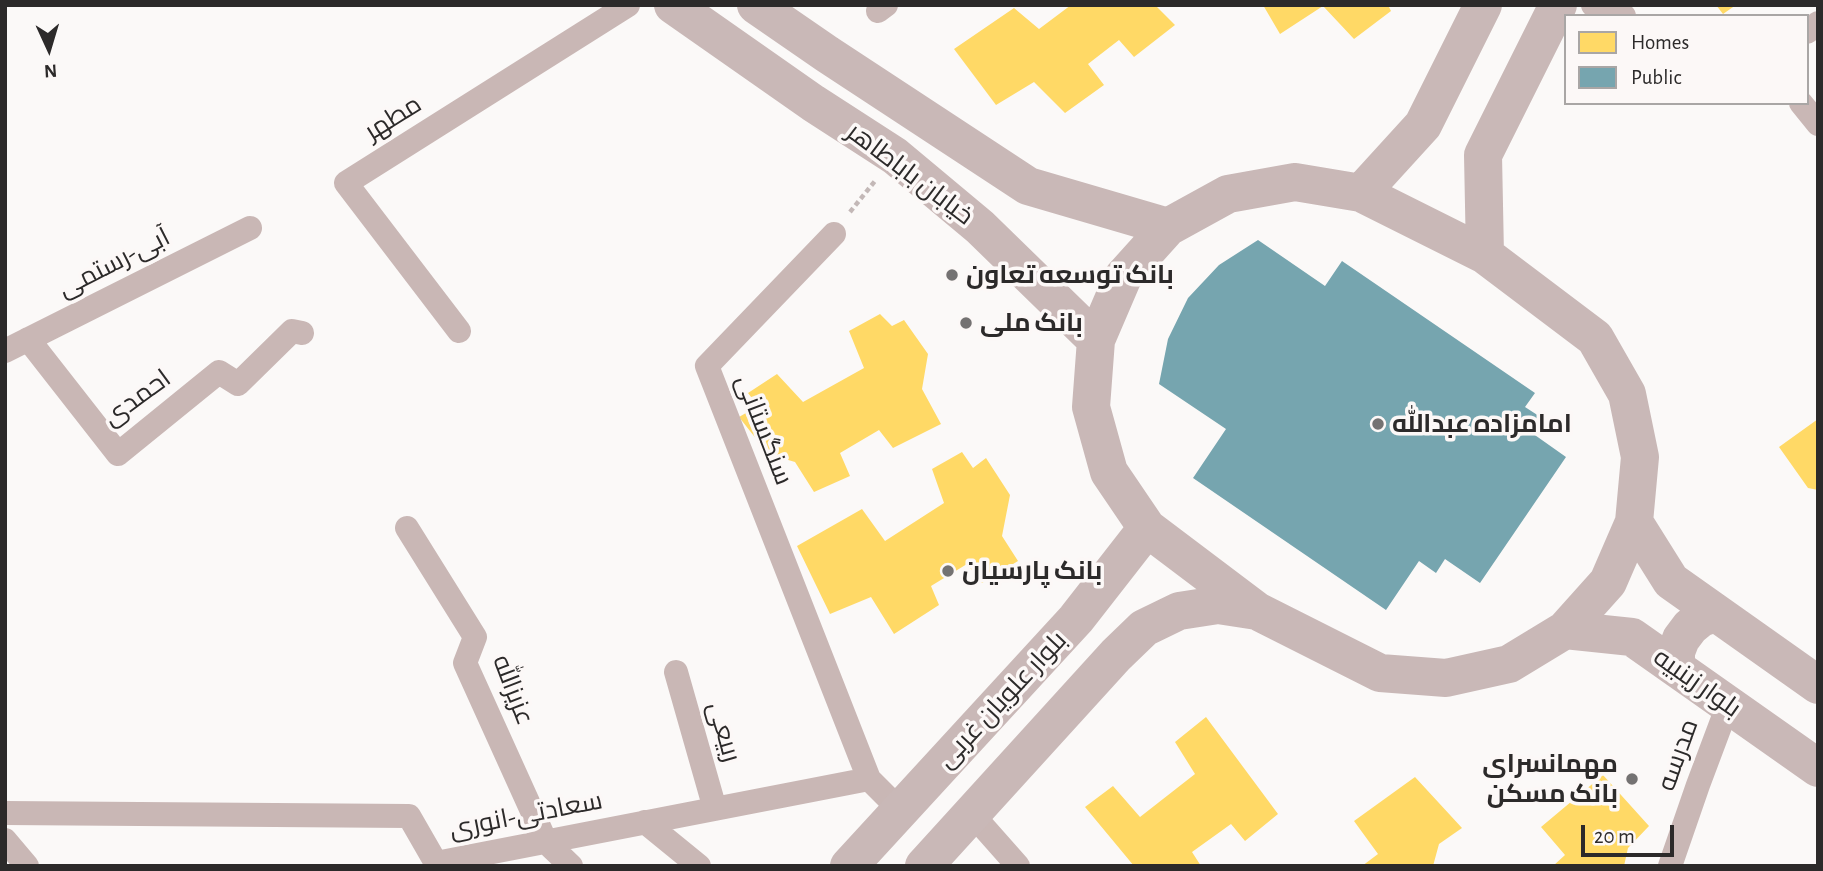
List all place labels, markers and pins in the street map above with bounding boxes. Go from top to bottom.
place label: بانک توسعه تعاون [966,259,1174,291]
marker: بانک توسعه تعاون [944,267,960,283]
place label: بانک ملی [980,307,1083,339]
marker: بانک ملی [958,315,974,331]
place label: امامزاده عبدالله [1392,408,1572,440]
marker: امامزاده عبدالله [1370,416,1386,432]
place label: بانک پارسیان [962,555,1102,587]
marker: بانک پارسیان [940,563,956,579]
place label: مهمانسرای بانک مسکن [1482,748,1618,810]
marker: مهمانسرای بانک مسکن [1624,771,1640,787]

